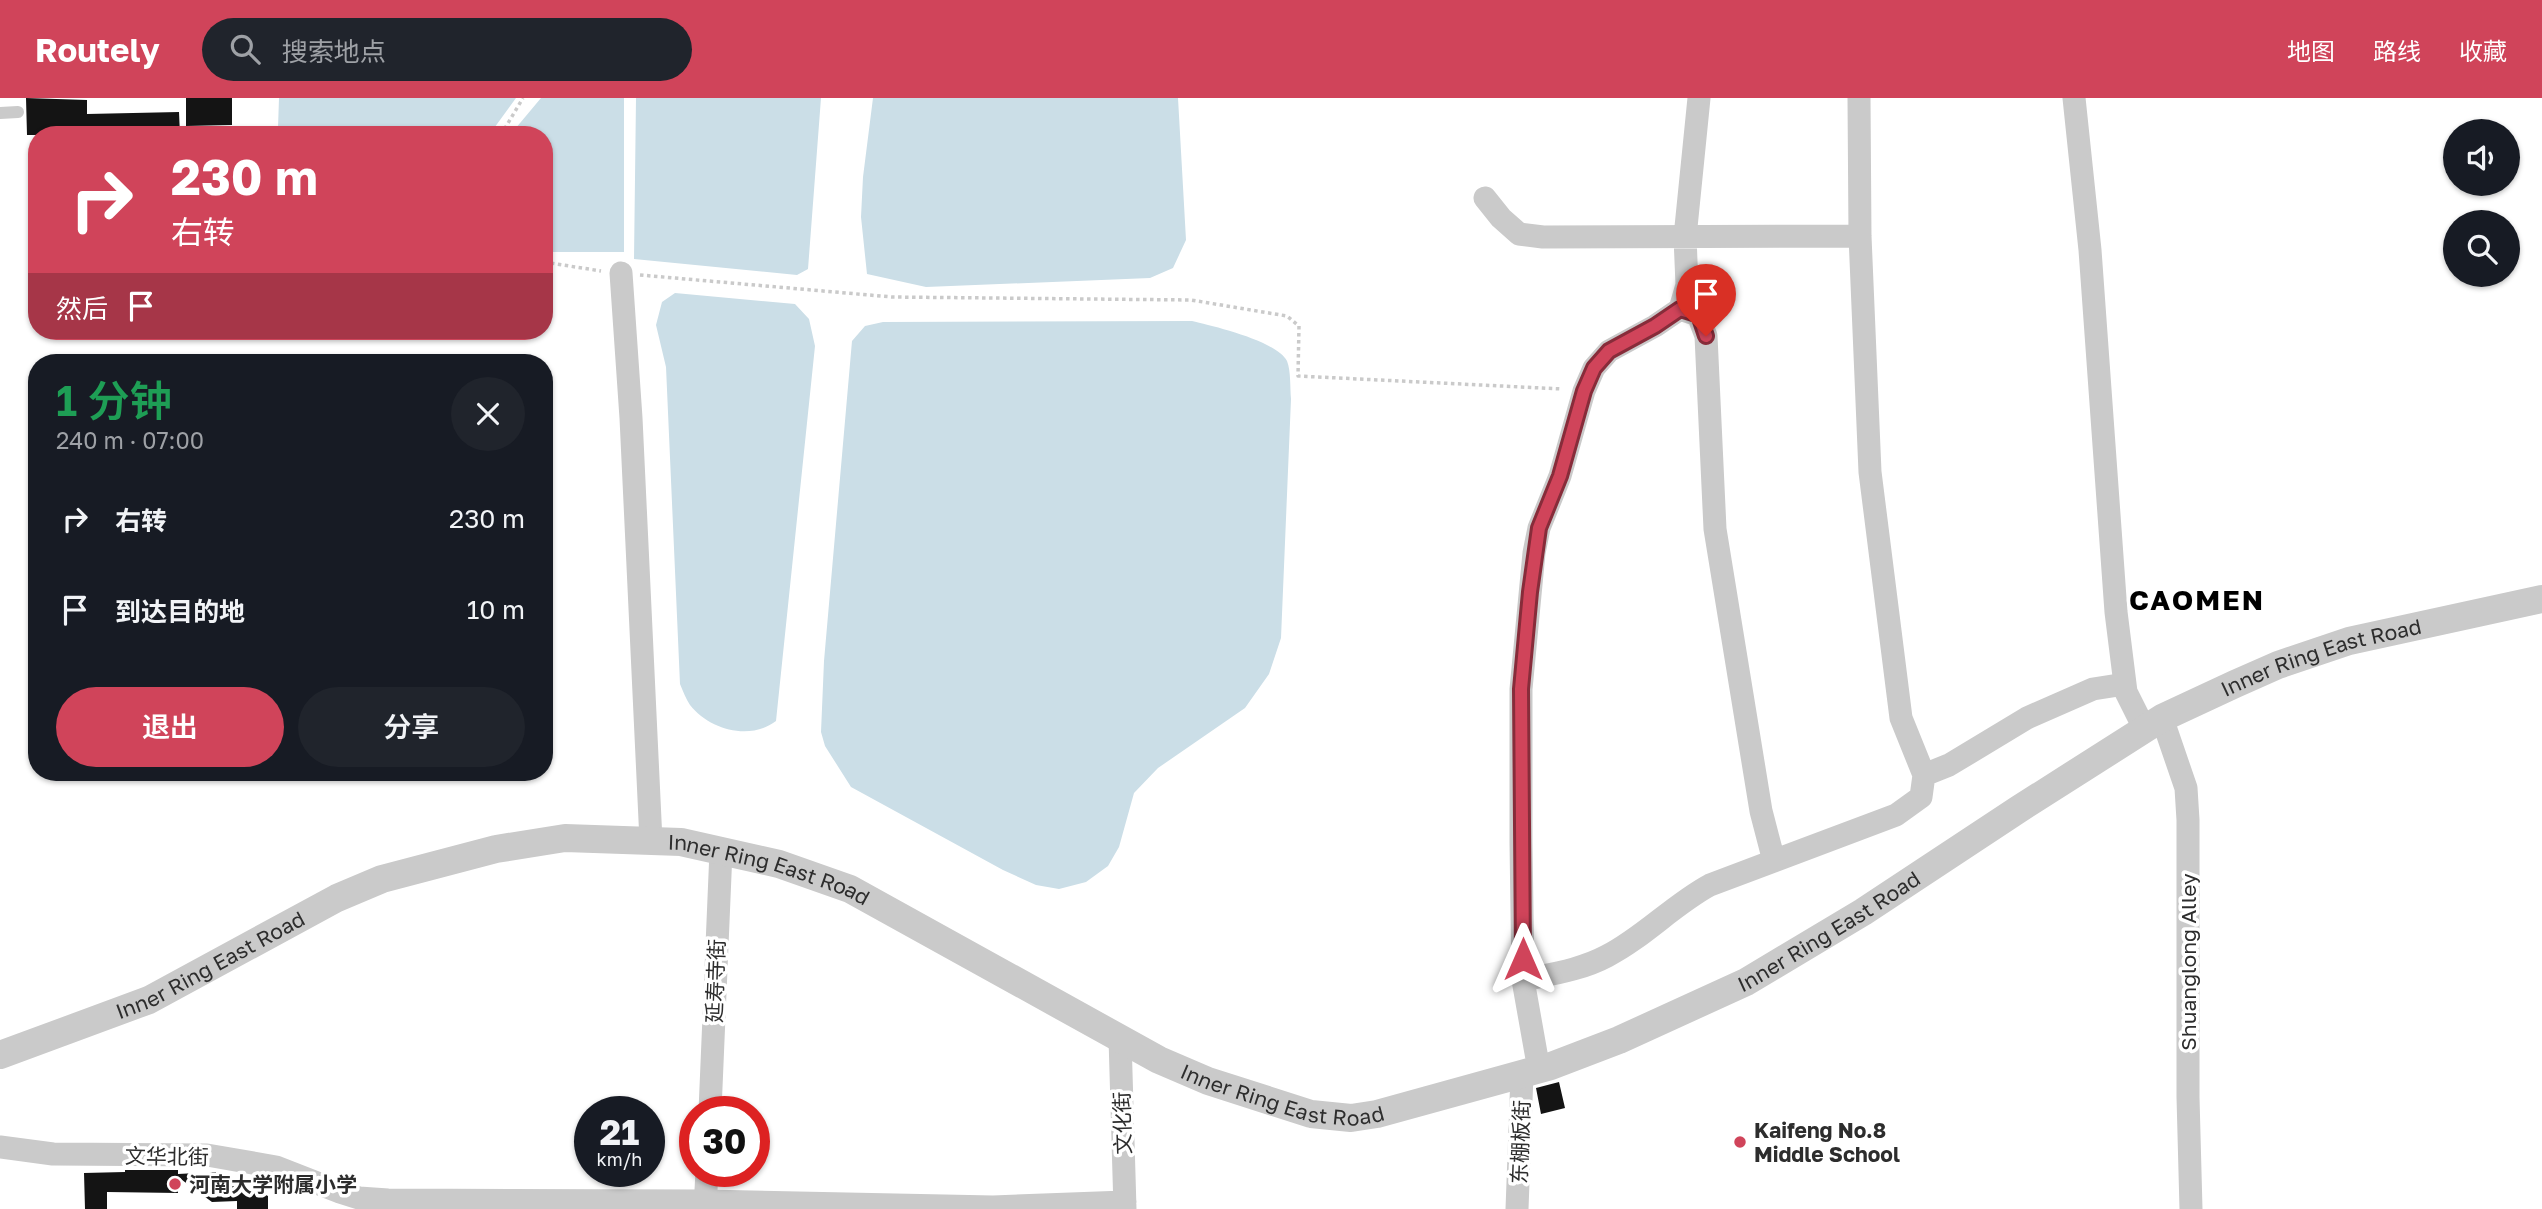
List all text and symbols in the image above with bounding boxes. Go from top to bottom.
search box [202,18,692,81]
text: Routely [35,30,160,69]
icon: search [226,30,264,68]
text: 搜索地点 [282,36,386,67]
text: 地图 [2287,36,2335,65]
text: 路线 [2373,36,2421,65]
text: 收藏 [2459,36,2507,65]
map controls [2443,119,2520,287]
button: sound [2443,119,2520,196]
text: 230 m [171,147,318,206]
icon: right [56,154,147,245]
button: search [2443,210,2520,287]
text: 右转 [171,213,235,251]
pin [1676,264,1736,336]
icon: arrive [1687,275,1725,313]
icon: arrive [122,287,160,325]
text: 然后 [56,293,108,324]
text: 1 分钟 [56,375,172,425]
button: close [451,377,525,451]
text: 240 m · 07:00 [56,426,204,454]
icon: right [56,500,94,538]
text: 230 m [449,503,525,534]
text: 右转 [115,505,167,536]
district label: CAOMEN [2129,583,2265,616]
icon: arrive [56,591,94,629]
text: 10 m [467,594,525,625]
text: 到达目的地 [115,596,245,627]
street label: Inner Ring East Road [2216,613,2424,702]
button: 退出 [56,687,284,767]
button: 分享 [298,687,525,767]
street label: Inner Ring East Road [667,829,875,910]
street label: Inner Ring East Road [1733,865,1925,997]
street label: Shuanglong Alley [2175,873,2201,1051]
street label: Inner Ring East Road [112,905,309,1024]
position arrow [1486,922,1560,996]
street label: 延寿寺街 [701,939,729,1023]
street label: Inner Ring East Road [1177,1058,1387,1132]
street label: 文化街 [1108,1091,1136,1155]
speed limit sign: 30 [679,1096,770,1187]
street label: 东棚板街 [1506,1100,1534,1184]
text: 21 [600,1111,639,1153]
place label: Kaifeng No.8 Middle School [1754,1117,1900,1167]
marker: Kaifeng No.8 Middle School [1732,1134,1748,1150]
street label: 文华北街 [125,1142,209,1170]
text: km/h [597,1148,642,1170]
place label: 河南大学附属小学 [189,1171,357,1197]
marker: 河南大学附属小学 [167,1176,183,1192]

